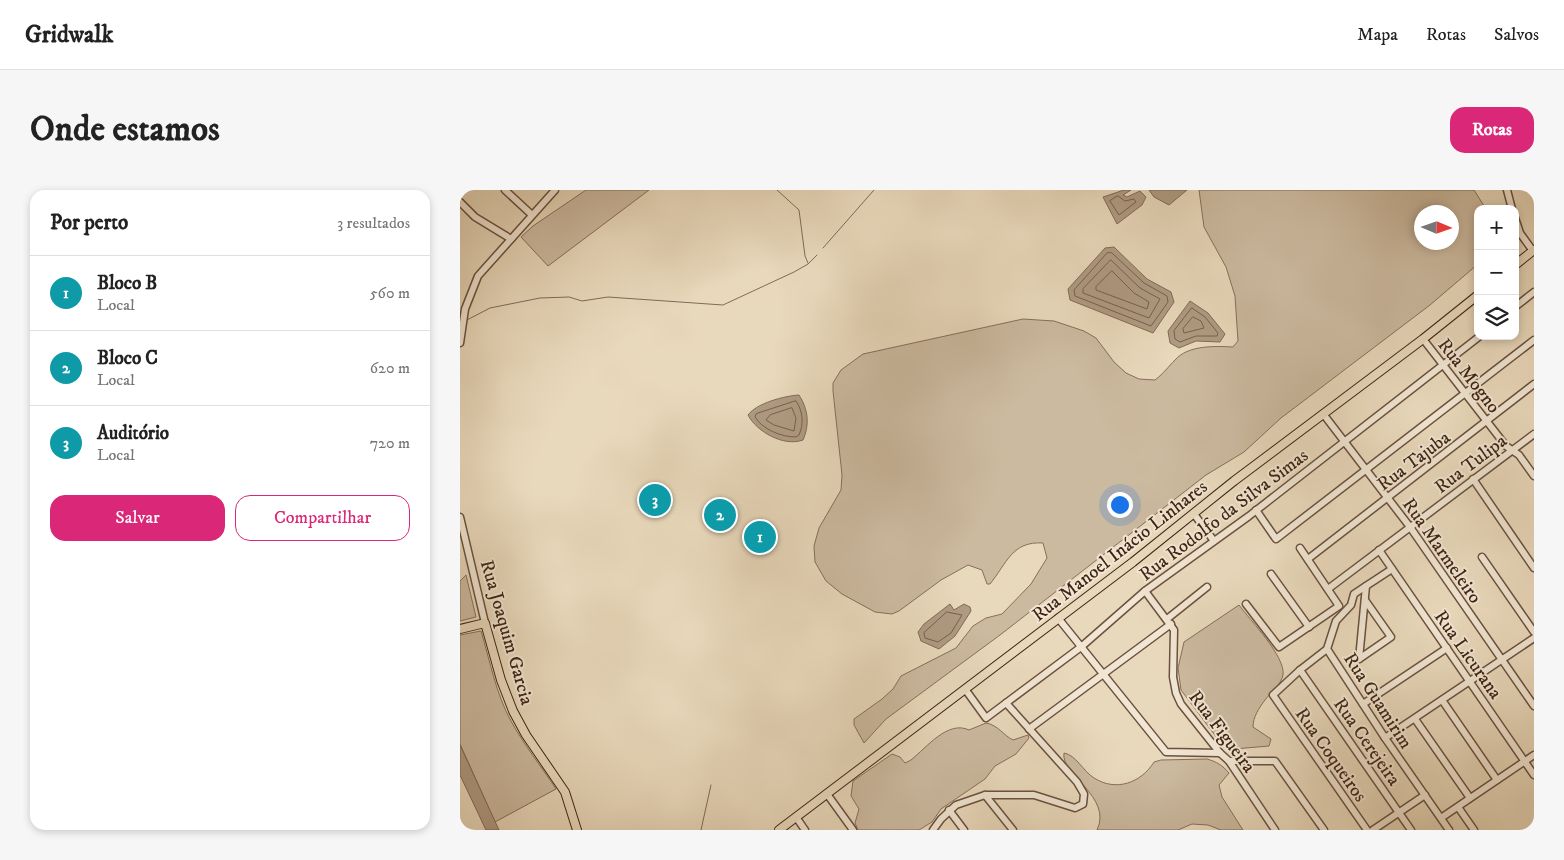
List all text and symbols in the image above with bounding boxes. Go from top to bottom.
text: Gridwalk [25,20,113,50]
text: Mapa [1357,24,1398,46]
text: Rotas [1426,24,1466,46]
text: Salvos [1494,24,1539,46]
button: Rotas [1450,107,1534,153]
text: Onde estamos [30,108,220,152]
north arrow [1414,205,1459,250]
map controls [1474,205,1519,340]
button: + [1474,205,1519,250]
text: Por perto [50,210,128,236]
text: 3 resultados [337,213,410,233]
button: − [1474,250,1519,295]
text: Bloco B [97,272,157,295]
text: 1 [63,283,69,303]
text: 560 m [370,283,410,303]
text: Local [97,295,135,315]
button: layers [1474,295,1519,340]
street label: Rua Mogno [1432,334,1505,418]
text: Bloco C [97,347,158,370]
text: 2 [62,358,70,378]
text: 620 m [370,358,410,378]
text: Local [97,370,135,390]
text: Auditório [97,422,169,445]
street label: Rua Tajuba [1373,426,1455,496]
street label: Rua Tulipa [1430,430,1512,499]
text: 3 [63,433,69,453]
text: 720 m [370,433,410,453]
street label: Rua Rodolfo da Silva Simas [1135,444,1313,586]
text: Local [97,445,135,465]
street label: Rua Manoel Inácio Linhares [1028,476,1212,627]
pin: 3 [639,481,671,519]
your location [1107,492,1133,518]
street label: Rua Marmeleiro [1397,494,1487,608]
button: Salvar [50,495,225,541]
button: Compartilhar [235,495,410,541]
pin: 2 [704,496,736,534]
pin: 1 [744,518,776,556]
street label: Rua Joaquim Garcia [474,557,538,708]
street label: Rua Licurana [1429,606,1507,704]
street label: Rua Guamirim [1338,648,1417,753]
street label: Rua Figueira [1183,686,1260,777]
street label: Rua Cerejeira [1328,694,1405,790]
street label: Rua Coqueiros [1289,703,1372,807]

